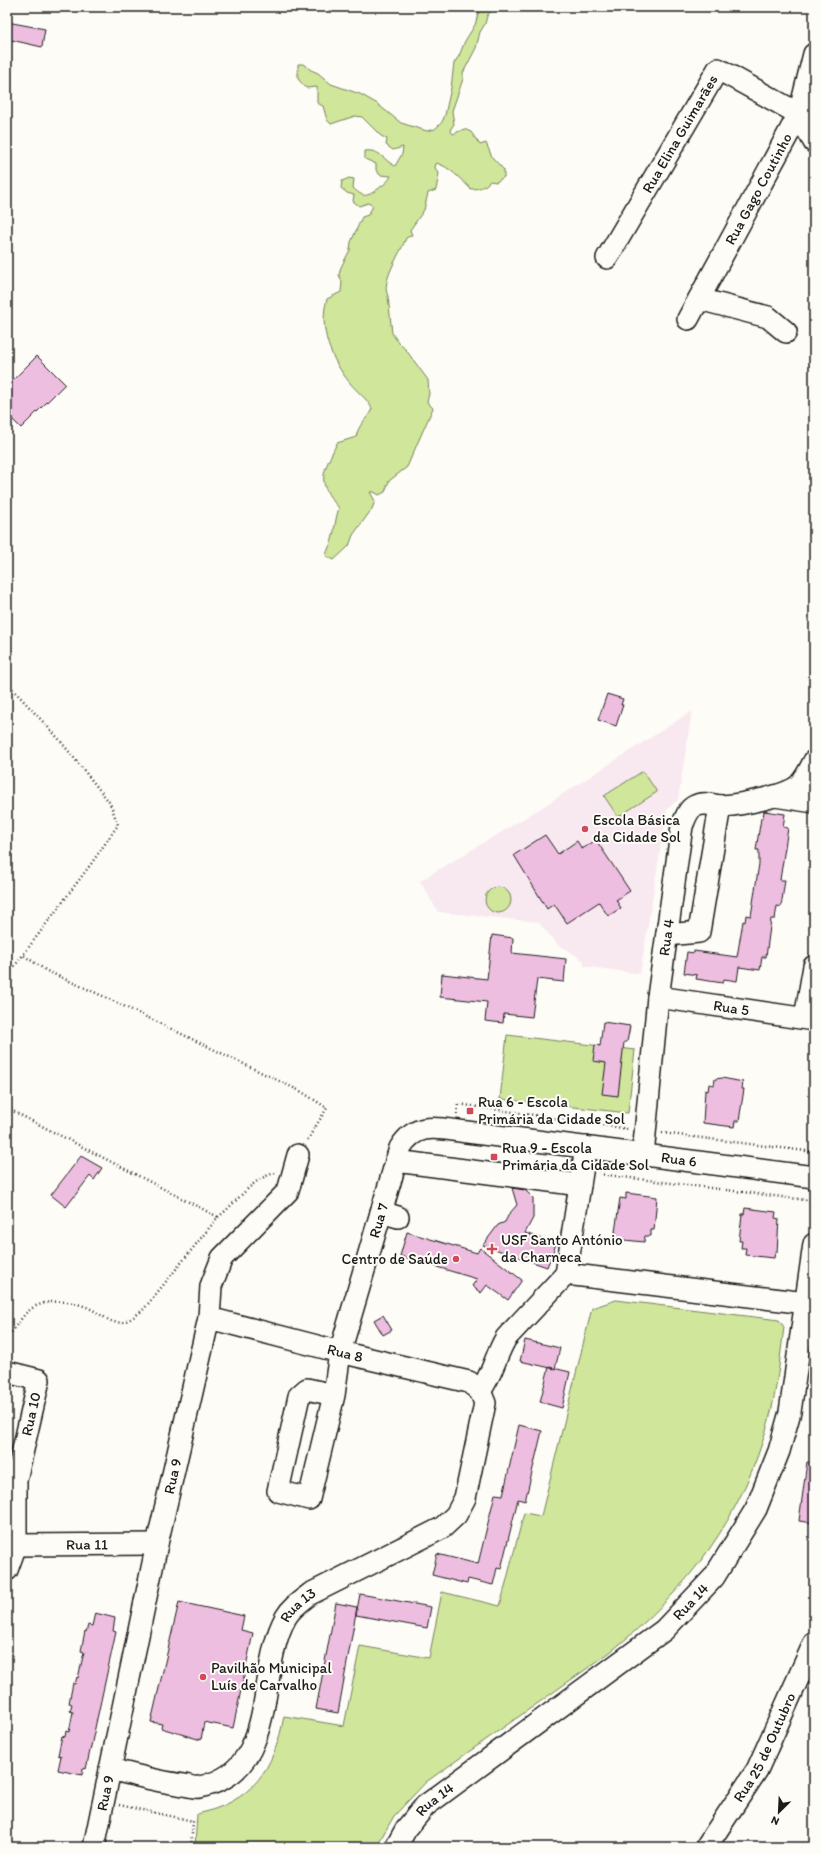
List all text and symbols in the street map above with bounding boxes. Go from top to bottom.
street label: Rua Elina Guimarães [638,71,722,196]
street label: Rua Gago Coutinho [721,130,796,248]
place label: Escola Básica da Cidade Sol [593,811,682,846]
marker: Escola Básica da Cidade Sol [580,824,590,834]
street label: Rua 4 [655,918,678,957]
street label: Rua 5 [712,996,750,1019]
place label: Rua 6 - Escola Primária da Cidade Sol [478,1093,626,1128]
marker: Rua 6 - Escola Primária da Cidade Sol [465,1106,475,1116]
place label: Rua 9 - Escola Primária da Cidade Sol [502,1139,650,1174]
street label: Rua 6 [660,1148,698,1171]
marker: Rua 9 - Escola Primária da Cidade Sol [489,1152,499,1162]
street label: Rua 7 [365,1200,392,1240]
place label: USF Santo António da Charneca [501,1231,623,1266]
marker: USF Santo António da Charneca [486,1243,498,1255]
place label: Centro de Saúde [342,1250,448,1268]
marker: Centro de Saúde [451,1254,461,1264]
street label: Rua 8 [325,1340,365,1366]
street label: Rua 10 [17,1390,45,1438]
street label: Rua 9 [160,1457,185,1496]
street label: Rua 11 [66,1535,108,1554]
street label: Rua 14 [669,1580,712,1624]
street label: Rua 13 [276,1584,319,1625]
place label: Pavilhão Municipal Luís de Carvalho [211,1659,332,1694]
marker: Pavilhão Municipal Luís de Carvalho [198,1672,208,1682]
street label: Rua 25 de Outubro [729,1690,800,1806]
street label: Rua 9 [93,1774,118,1813]
street label: Rua 14 [411,1779,457,1820]
north arrow [759,1792,799,1832]
text: N [769,1813,781,1828]

